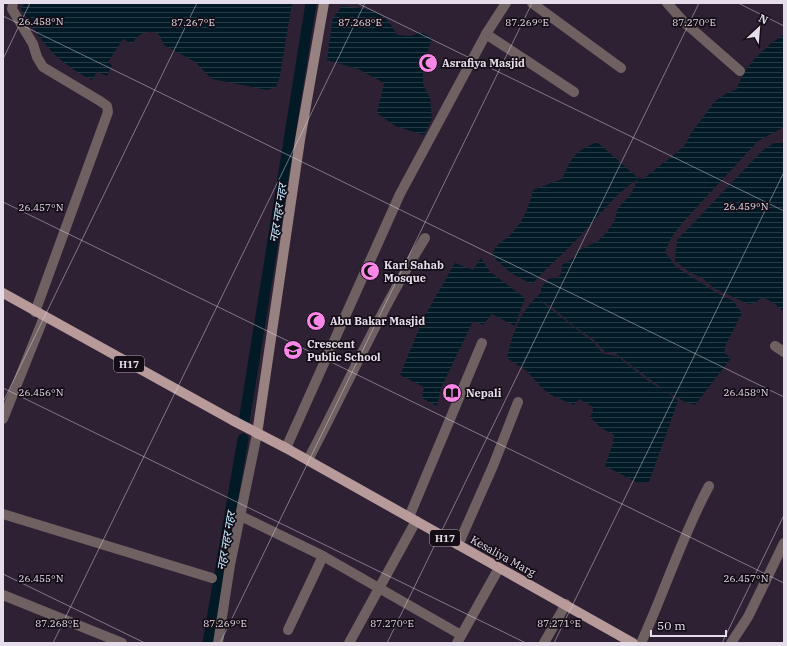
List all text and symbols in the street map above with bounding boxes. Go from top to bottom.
north arrow [739,8,779,48]
text: N [756,11,771,27]
text: 26.458°N [18,15,64,28]
text: 87.267°E [171,16,215,29]
text: 87.268°E [338,16,382,29]
text: 87.269°E [505,16,549,29]
text: 87.270°E [672,16,716,29]
mosque icon: Asrafiya Masjid [417,52,439,74]
place label: Asrafiya Masjid [442,56,525,70]
water label: नहर नहर नहर [265,181,290,243]
text: 26.459°N [723,200,769,213]
text: 26.457°N [18,201,64,214]
place label: Kari Sahab Mosque [384,258,444,285]
mosque icon: Kari Sahab Mosque [359,260,381,282]
mosque icon: Abu Bakar Masjid [305,310,327,332]
place label: Abu Bakar Masjid [330,314,425,328]
place label: Crescent Public School [307,337,381,364]
school or university icon: Crescent Public School [282,339,304,361]
road number: H17 [114,356,144,372]
library icon: Nepali [441,382,463,404]
text: 26.456°N [18,386,64,399]
place label: Nepali [466,386,502,400]
text: 26.458°N [723,386,769,399]
water label: नहर नहर नहर [213,509,238,571]
road number: H17 [430,530,460,546]
street label: Kesaliya Marg [468,532,538,580]
text: 26.455°N [18,572,64,585]
text: 26.457°N [723,572,769,585]
scale bar [651,612,726,638]
text: 87.268°E [35,617,79,630]
text: 87.269°E [203,617,247,630]
text: 87.270°E [370,617,414,630]
text: 87.271°E [537,617,581,630]
text: 50 m [657,618,686,633]

